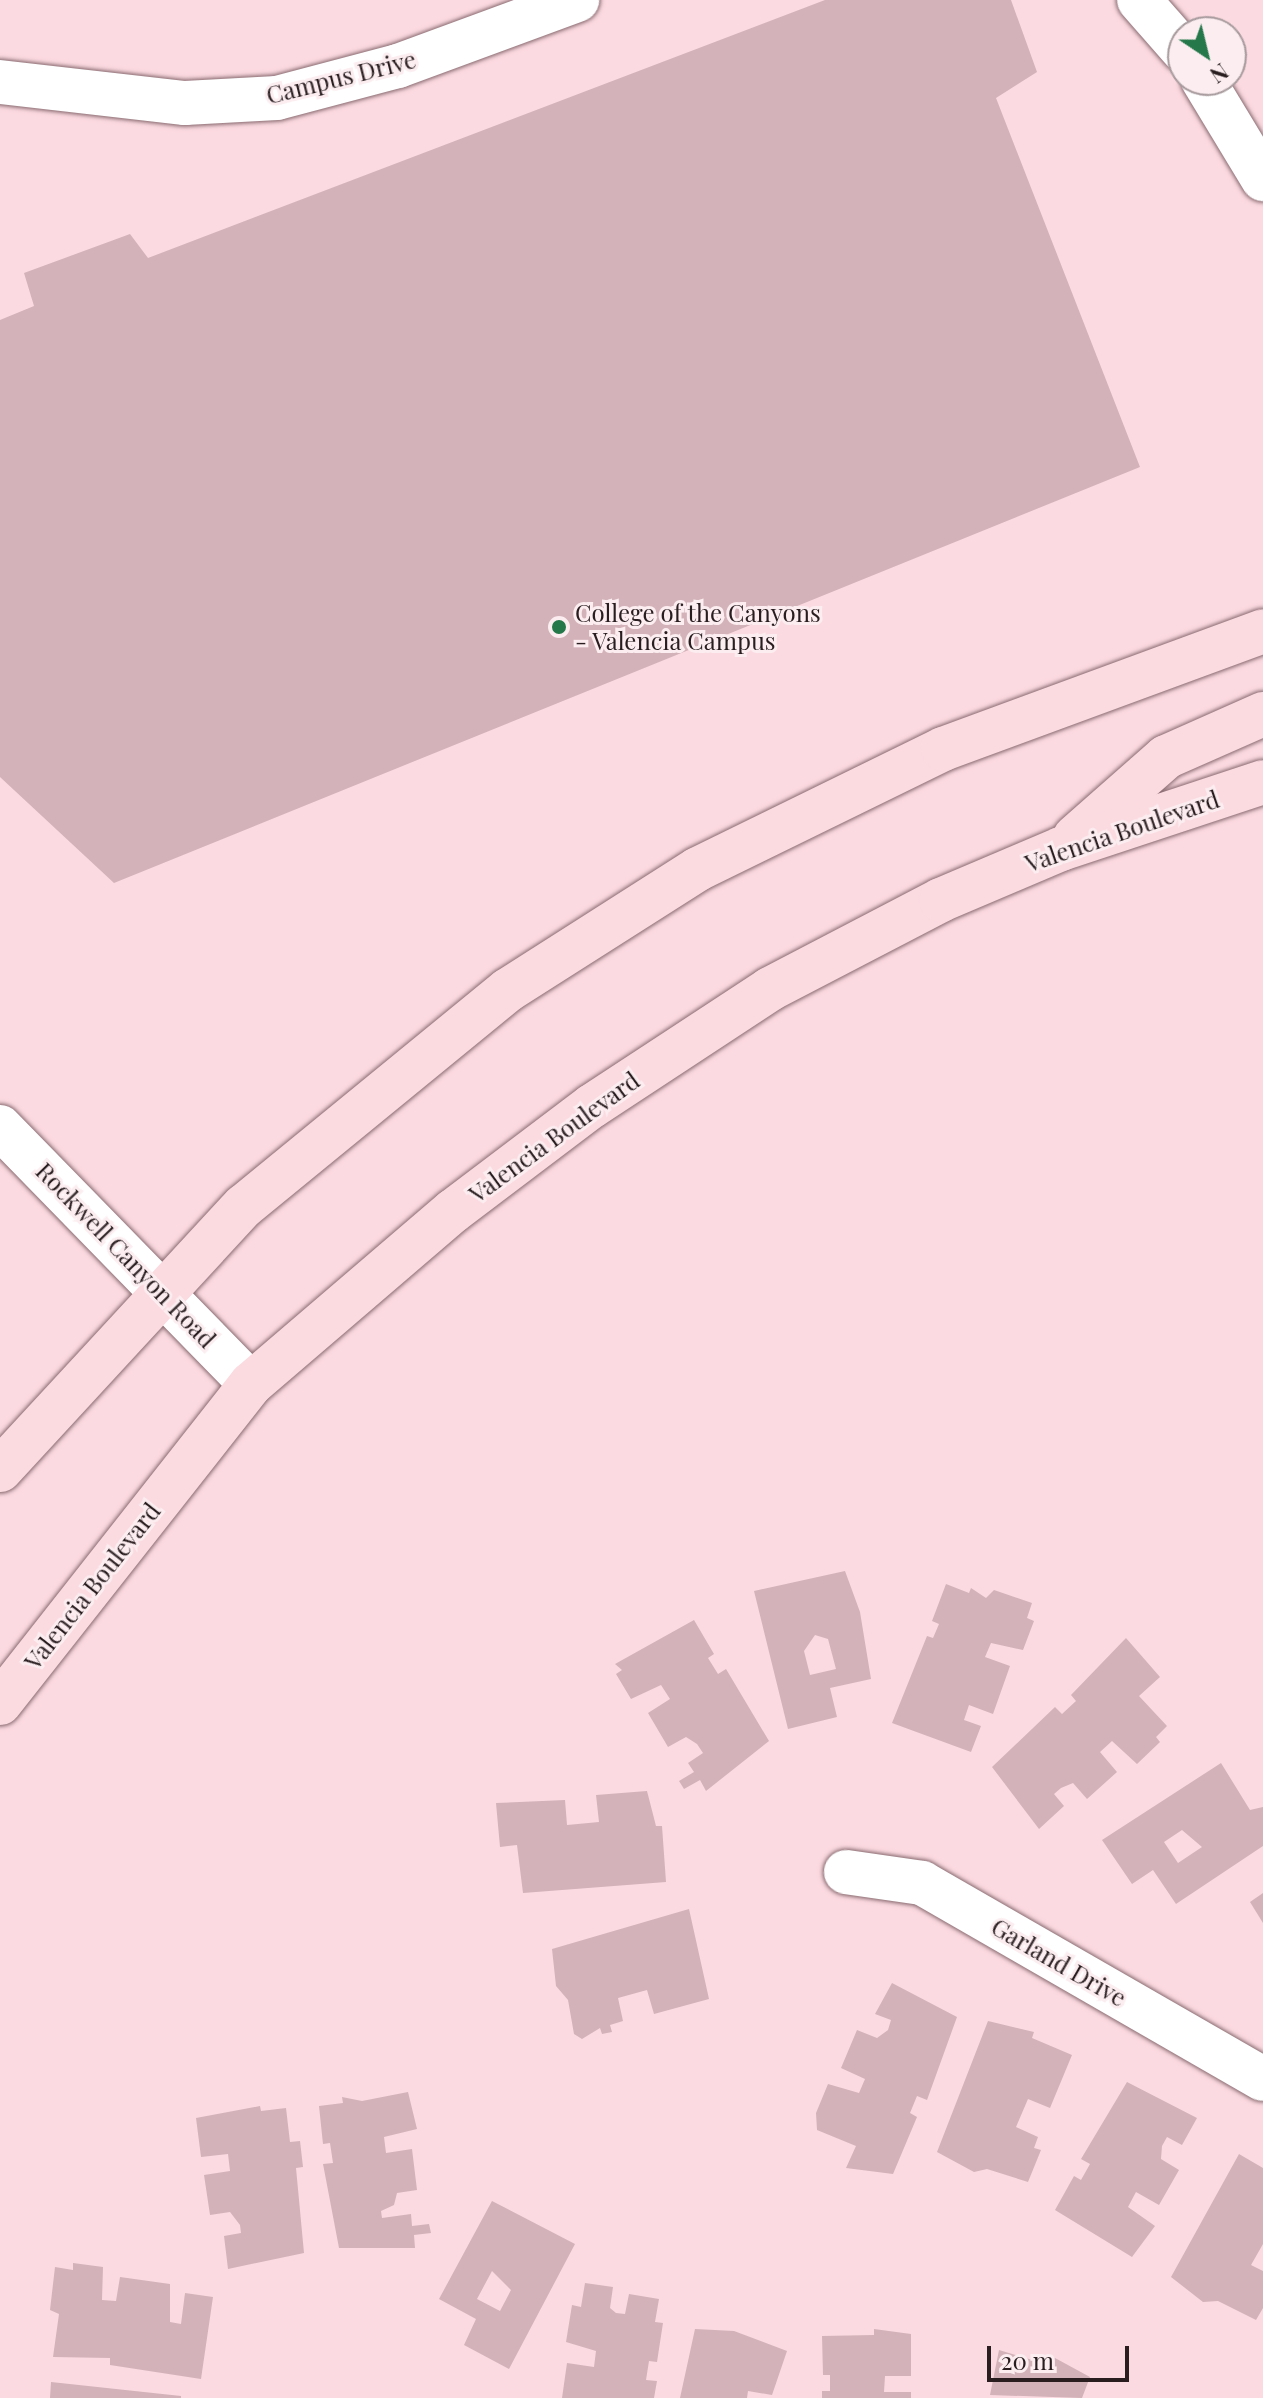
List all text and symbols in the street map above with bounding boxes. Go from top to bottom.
north arrow [1167,16,1247,96]
street label: Campus Drive [263,45,419,109]
text: N [1205,57,1235,91]
place label: College of the Canyons - Valencia Campus [575,599,821,655]
marker: College of the Canyons - Valencia Campus [550,618,568,636]
street label: Valencia Boulevard [1021,784,1223,878]
street label: Valencia Boulevard [463,1065,645,1209]
street label: Rockwell Canyon Road [30,1156,222,1354]
street label: Valencia Boulevard [18,1497,166,1675]
street label: Garland Drive [987,1912,1131,2012]
scale bar [991,2330,1133,2380]
text: 20 m [1001,2344,1054,2376]

